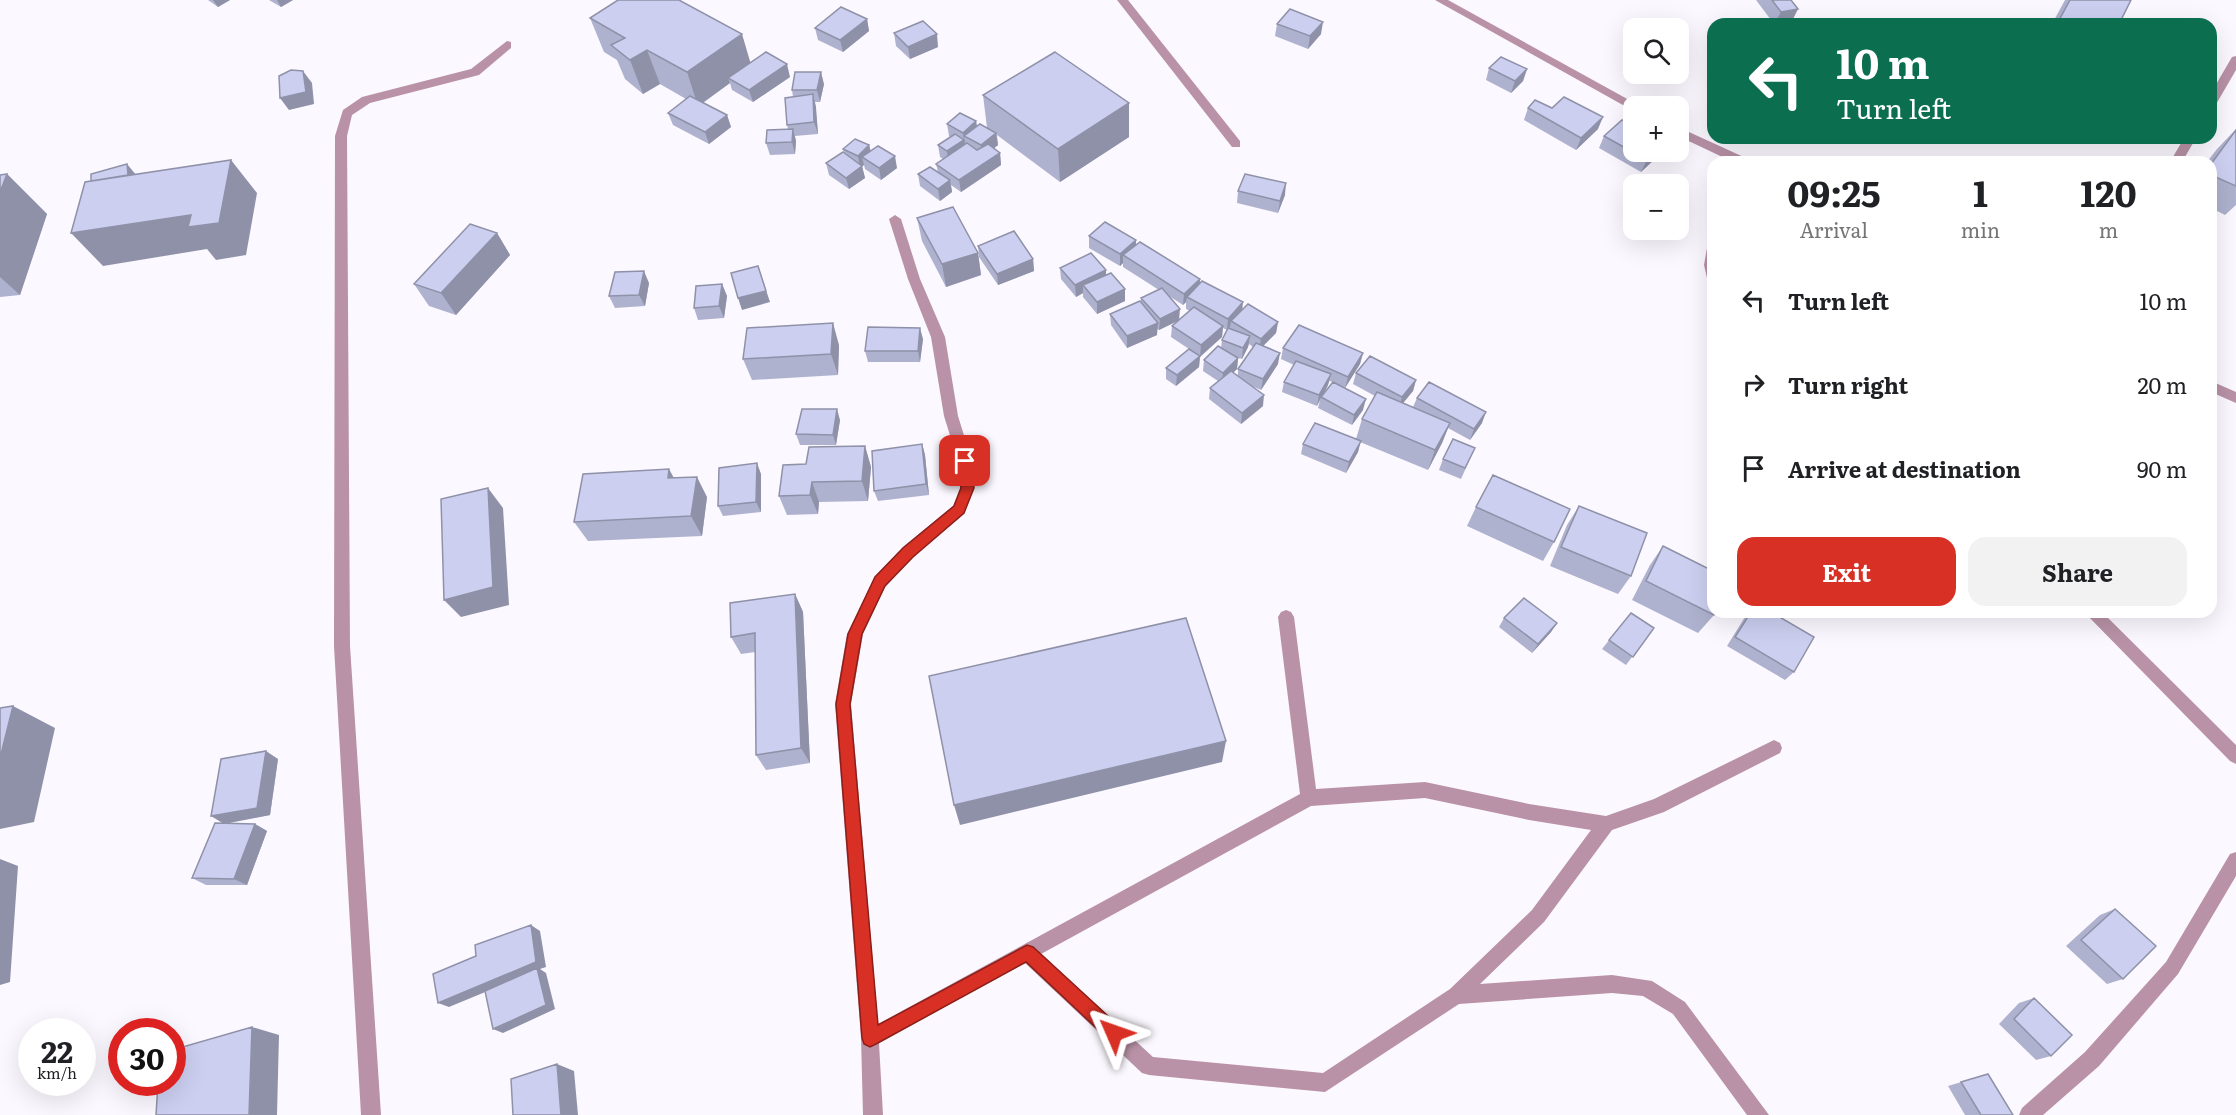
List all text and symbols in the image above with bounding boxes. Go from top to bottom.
map controls [1623,18,1689,240]
button: search [1623,18,1689,84]
text: 10 m [1836,30,1930,92]
icon: left [1737,42,1815,120]
text: Turn left [1836,87,1951,127]
button: + [1623,96,1689,162]
text: 09:25 [1787,165,1881,218]
text: 1 [1973,165,1988,218]
text: 120 [2080,165,2137,218]
button: − [1623,174,1689,240]
text: Arrival [1800,214,1868,244]
text: min [1961,214,2000,244]
text: m [2099,214,2118,244]
icon: left [1737,284,1770,317]
text: Turn left [1788,284,1889,317]
text: 10 m [2140,284,2187,317]
icon: right [1737,368,1770,401]
text: Turn right [1788,368,1908,401]
text: 20 m [2137,368,2187,401]
pin [939,435,990,486]
icon: arrive [948,444,981,477]
icon: arrive [1737,452,1770,485]
text: Arrive at destination [1788,452,2021,485]
text: 90 m [2137,452,2187,485]
button: Exit [1737,537,1956,606]
button: Share [1968,537,2187,606]
position arrow [1082,1001,1146,1065]
speed limit sign: 30 [108,1018,186,1096]
text: 22 [41,1028,73,1072]
text: km/h [37,1061,77,1084]

